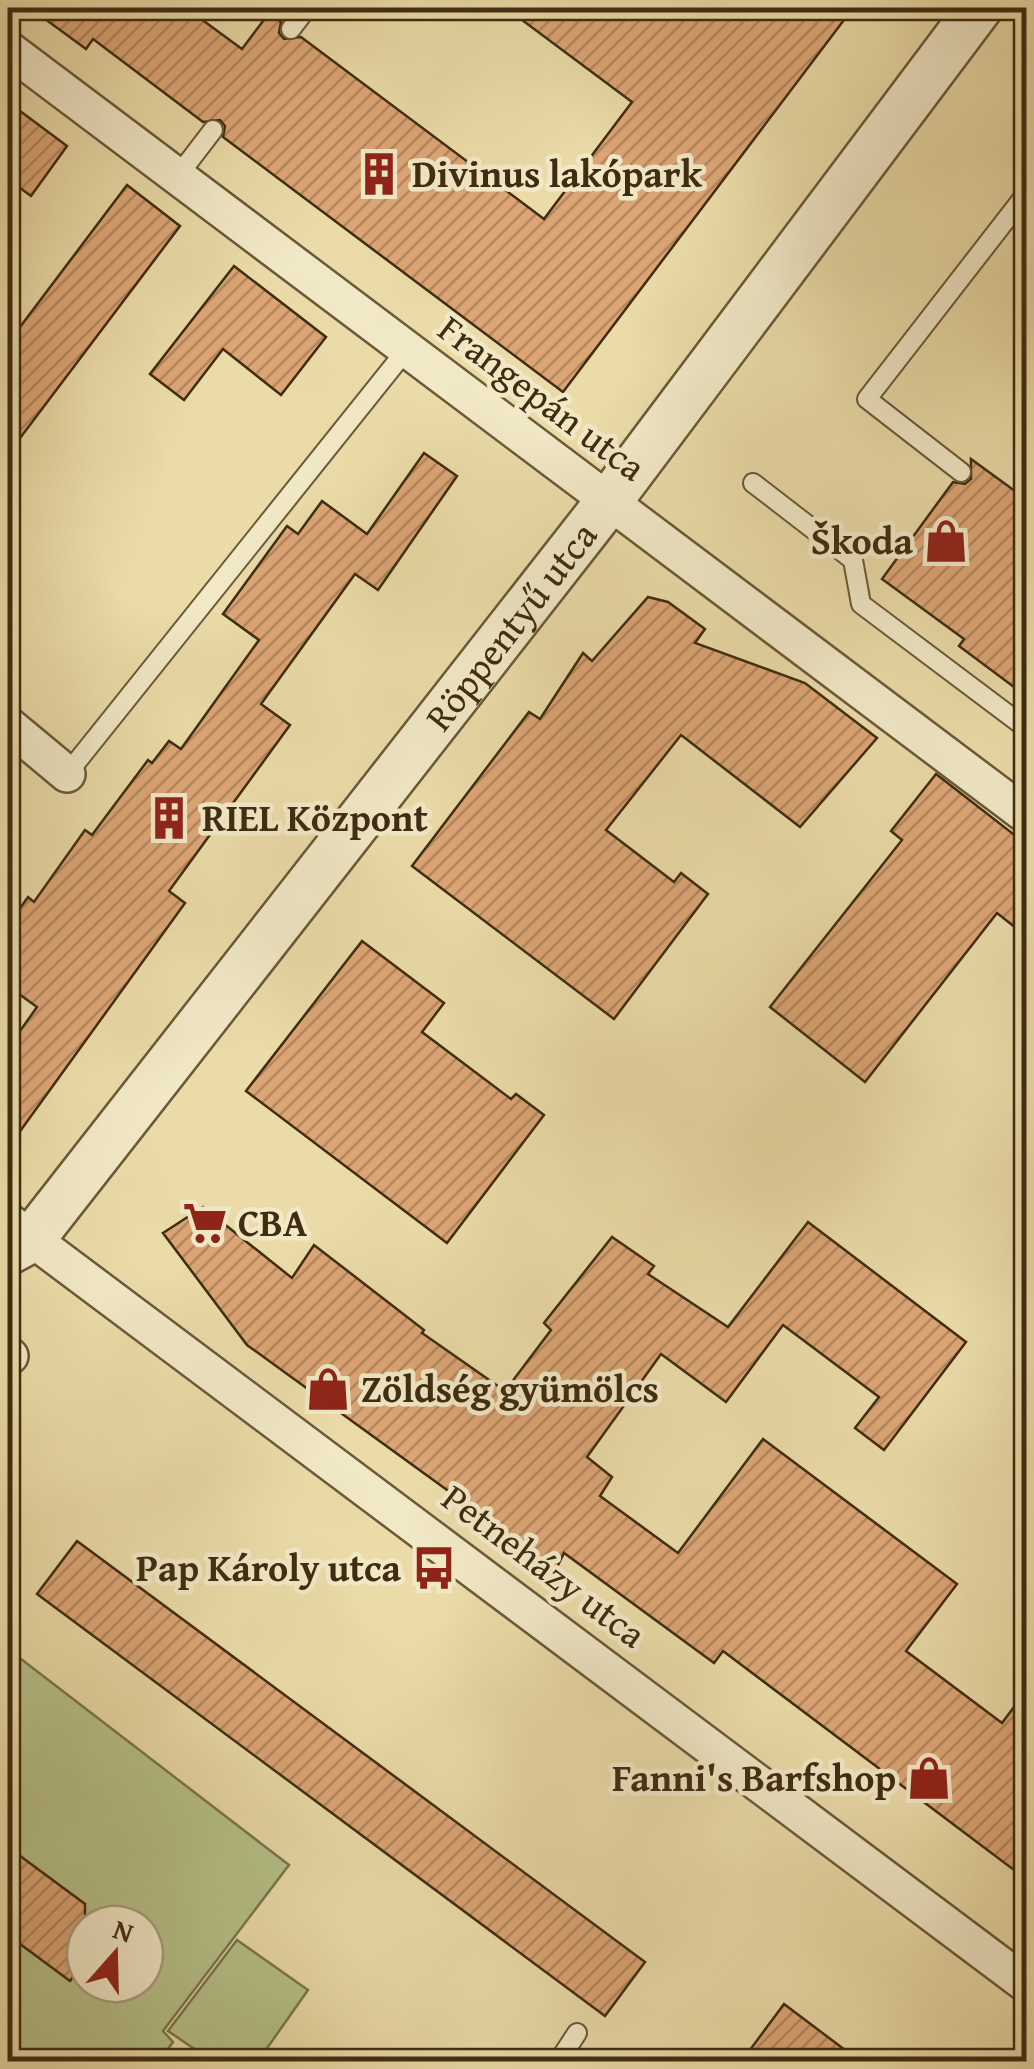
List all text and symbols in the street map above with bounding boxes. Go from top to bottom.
place label: Divinus lakópark [412,145,702,201]
building icon: Divinus lakópark [355,150,403,198]
street label: Frangepán utca [427,301,658,494]
street label: Röppentyű utca [411,509,610,742]
place label: Škoda [811,512,914,568]
shop icon: Škoda [922,517,970,565]
place label: RIEL Központ [202,789,428,845]
building icon: RIEL Központ [145,794,193,842]
place label: CBA [238,1194,307,1250]
supermarket icon: CBA [181,1199,229,1247]
place label: Zöldség gyümölcs [361,1360,659,1416]
shop icon: Zöldség gyümölcs [304,1365,352,1413]
street label: Petneházy utca [431,1470,658,1661]
place label: Pap Károly utca [136,1539,402,1595]
bus stop icon: Pap Károly utca [410,1544,458,1592]
place label: Fanni's Barfshop [612,1749,896,1805]
shop icon: Fanni's Barfshop [905,1754,953,1802]
north arrow [65,1904,165,2004]
text: N [108,1908,140,1953]

